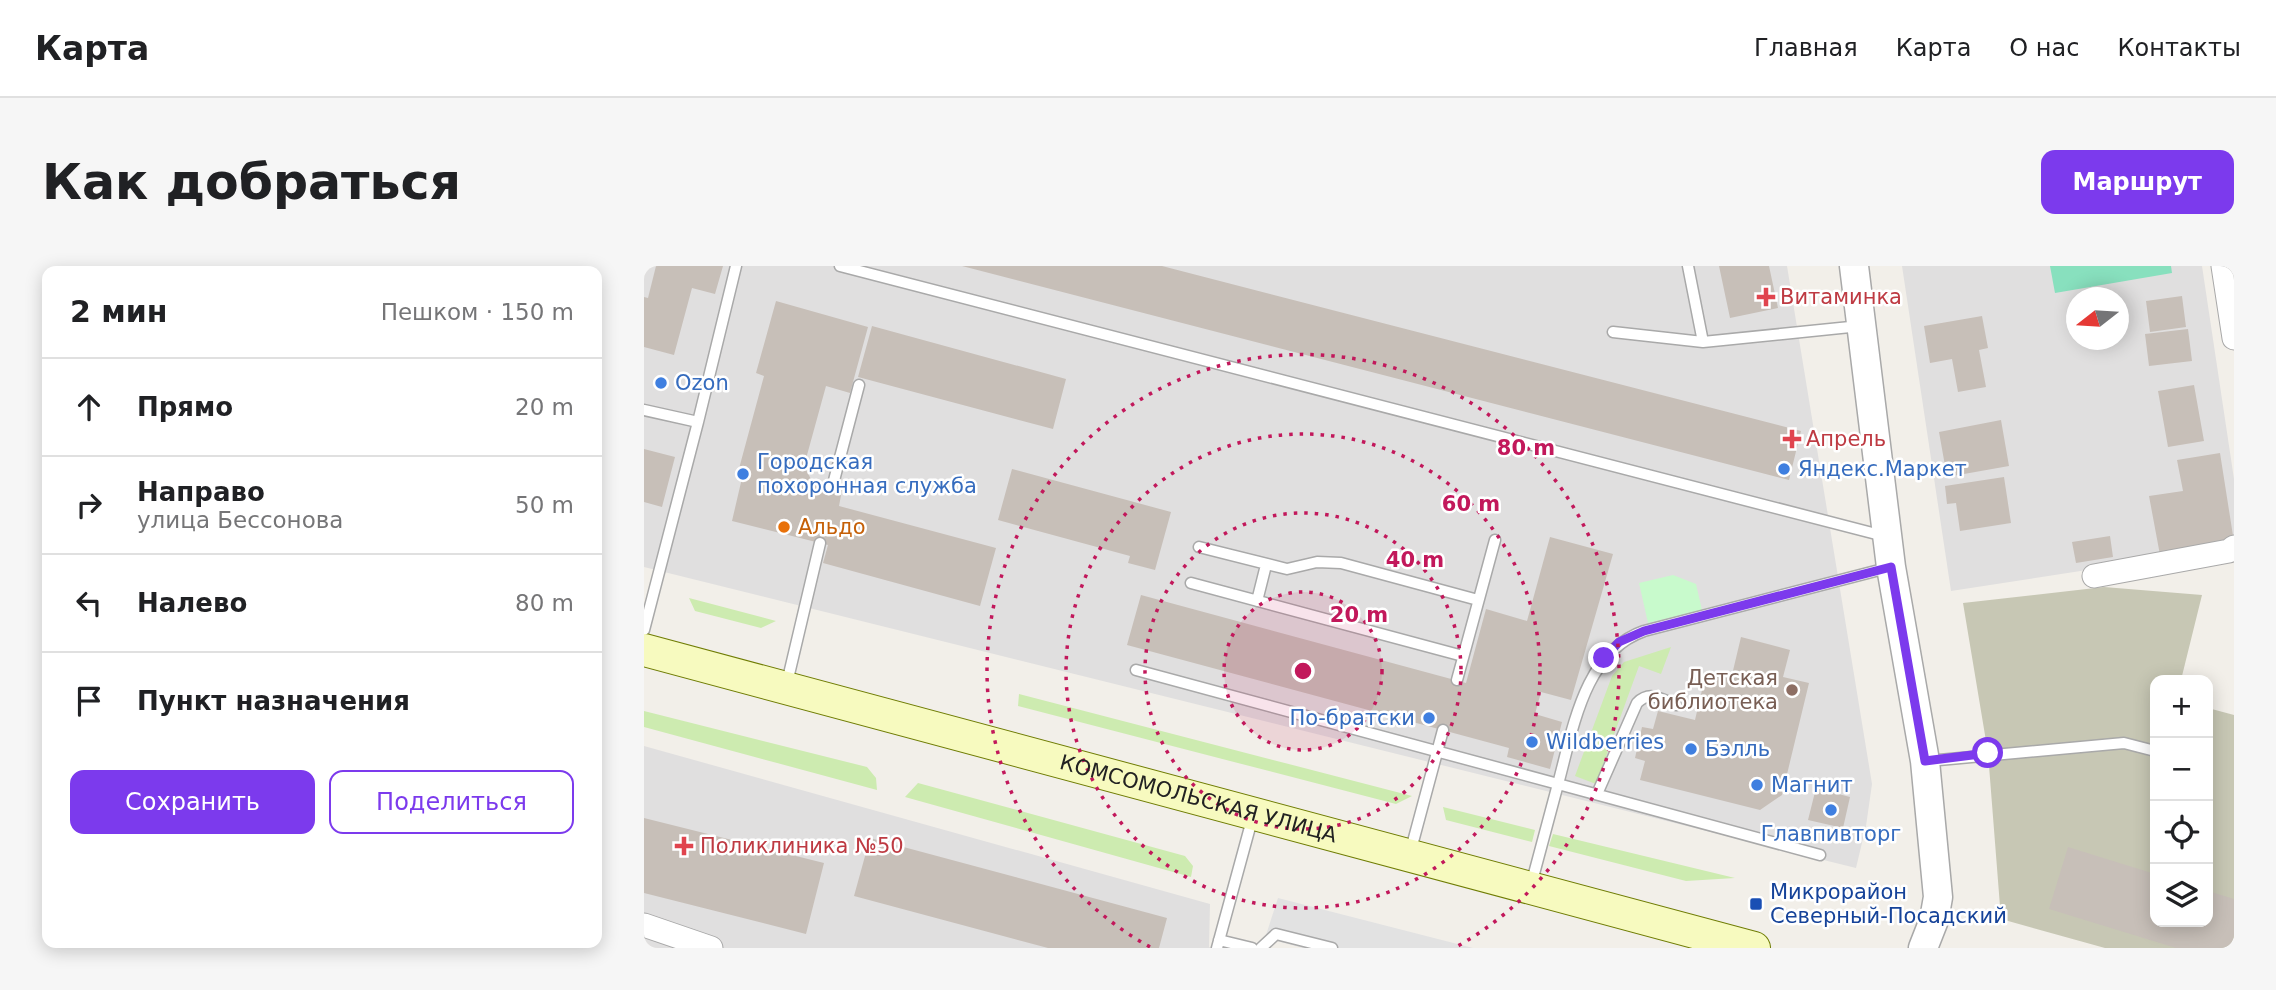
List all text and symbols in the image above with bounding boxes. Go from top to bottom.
text: Карта [35,29,149,68]
text: Главная [1754,34,1858,62]
text: Карта [1896,34,1971,62]
text: О нас [2009,34,2079,62]
text: Контакты [2117,34,2241,62]
button: Маршрут [2041,150,2234,214]
text: Как добраться [42,154,461,211]
place label: Витаминка [1780,285,1902,309]
north arrow [2066,287,2129,350]
marker: Витаминка [1758,289,1774,305]
text: 2 мин [70,294,168,329]
text: Пешком · 150 m [381,299,574,325]
place label: Ozon [675,371,729,395]
marker: Ozon [653,375,669,391]
icon: ahead [70,388,108,426]
text: Прямо [137,392,233,422]
text: 20 m [515,394,574,420]
place label: Апрель [1806,427,1886,451]
marker: Апрель [1784,431,1800,447]
text: 80 m [1497,436,1555,460]
place label: Городская похоронная служба [757,450,977,498]
place label: Яндекс.Маркет [1798,457,1967,481]
marker: Яндекс.Маркет [1776,461,1792,477]
marker: Городская похоронная служба [735,466,751,482]
text: Направо [137,477,265,507]
icon: right [70,486,108,524]
text: 50 m [515,492,574,518]
text: 60 m [1442,492,1500,516]
text: улица Бессонова [137,507,343,533]
place label: Альдо [798,515,866,539]
marker: Альдо [776,519,792,535]
text: 40 m [1386,548,1444,572]
icon: left [70,584,108,622]
text: Налево [137,588,247,618]
text: 80 m [515,590,574,616]
text: 20 m [1330,603,1388,627]
route end [1588,642,1619,673]
centre of rings [1291,659,1315,683]
place label: Детская библиотека [1648,666,1778,714]
map controls [2150,675,2213,927]
button: + [2150,675,2213,738]
icon: arrive [70,682,108,720]
marker: Детская библиотека [1784,682,1800,698]
text: Пункт назначения [137,686,410,716]
place label: По-братски [1290,706,1415,730]
marker: По-братски [1421,710,1437,726]
place label: Wildberries [1546,730,1664,754]
marker: Wildberries [1524,734,1540,750]
place label: Бэлль [1705,737,1770,761]
route start [1972,737,2003,768]
button: − [2150,738,2213,801]
marker: Бэлль [1683,741,1699,757]
street label: КОМСОМОЛЬСКАЯ УЛИЦА [1057,750,1340,848]
button: Сохранить [70,770,315,834]
button: Поделиться [329,770,574,834]
place label: Магнит [1771,773,1853,797]
marker: Магнит [1749,777,1765,793]
button: locate [2150,801,2213,864]
marker: Главпивторг [1823,802,1839,818]
place label: Главпивторг [1761,822,1901,846]
place label: Поликлиника №50 [700,834,904,858]
marker: Поликлиника №50 [674,836,694,856]
button: layers [2150,864,2213,927]
place label: Микрорайон Северный-Посадский [1770,880,2007,928]
marker: Микрорайон Северный-Посадский [1748,896,1764,912]

